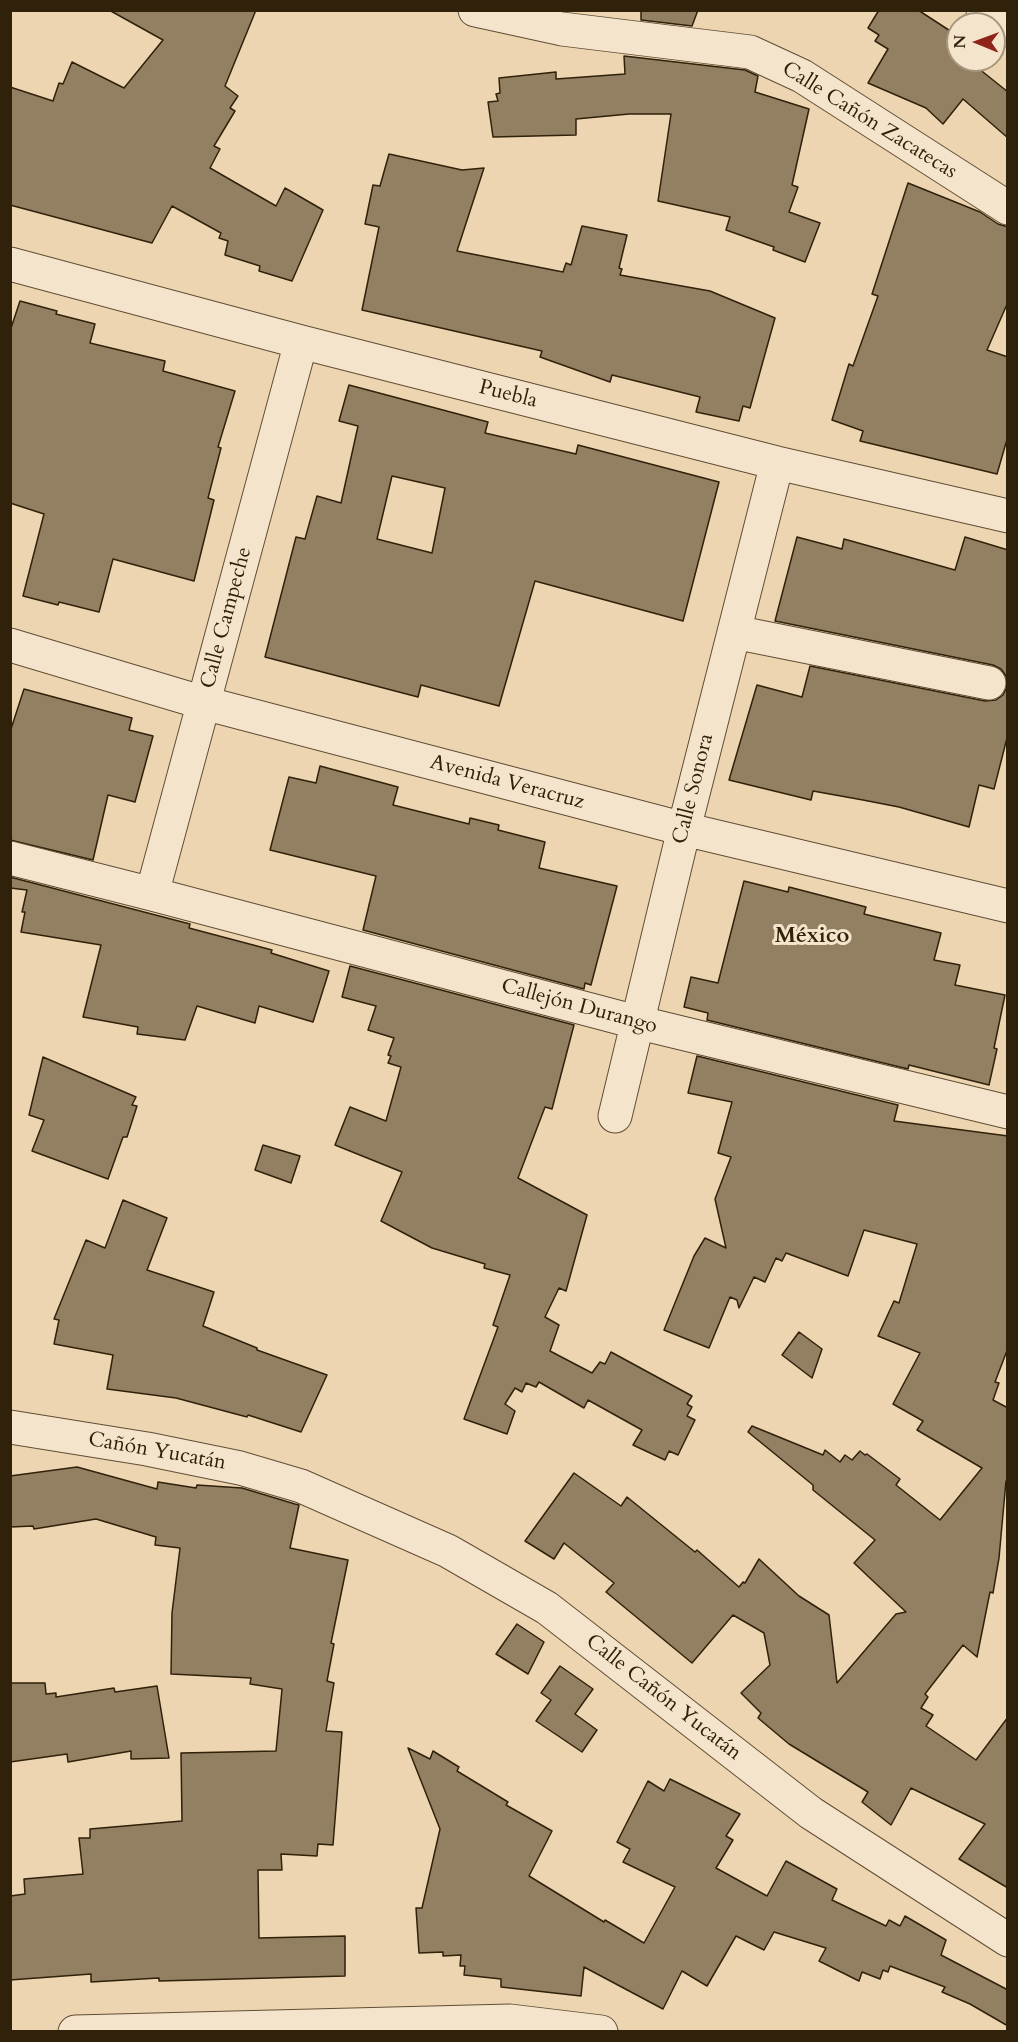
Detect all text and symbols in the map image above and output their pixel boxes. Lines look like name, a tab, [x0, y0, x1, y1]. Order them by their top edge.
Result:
north arrow	[946, 12, 1006, 72]
text: N	[949, 35, 971, 49]
street label: Calle Cañón Zacatecas	[777, 57, 961, 185]
street label: Puebla	[476, 376, 540, 414]
street label: Calle Campeche	[196, 545, 258, 691]
street label: Calle Sonora	[668, 731, 720, 847]
street label: Avenida Veracruz	[427, 750, 587, 816]
district label: México	[775, 924, 849, 950]
street label: Callejón Durango	[498, 974, 660, 1040]
street label: Cañón Yucatán	[86, 1427, 228, 1477]
street label: Calle Cañón Yucatán	[580, 1629, 746, 1767]

